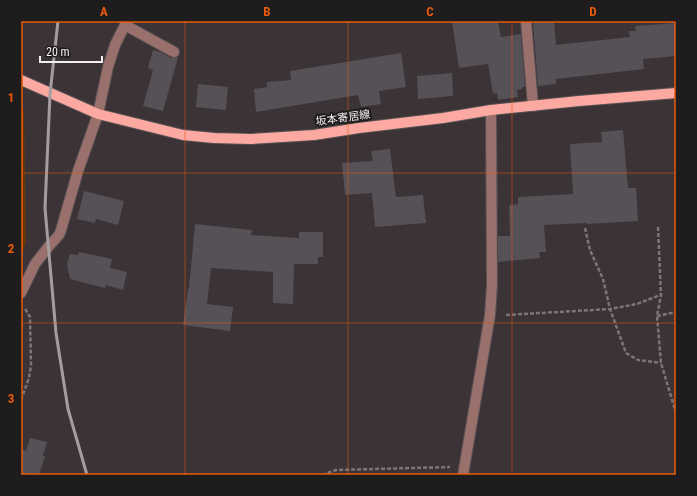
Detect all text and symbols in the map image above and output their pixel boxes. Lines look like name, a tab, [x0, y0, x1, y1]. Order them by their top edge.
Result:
text: A	[100, 4, 108, 19]
text: B	[263, 4, 271, 19]
text: C	[426, 4, 434, 19]
text: D	[589, 4, 597, 19]
scale bar	[40, 38, 102, 64]
text: 20 m	[46, 45, 70, 59]
text: 1	[8, 90, 14, 105]
street label: 坂本寄居線	[315, 108, 371, 128]
text: 2	[8, 241, 15, 256]
text: 3	[8, 391, 14, 406]

